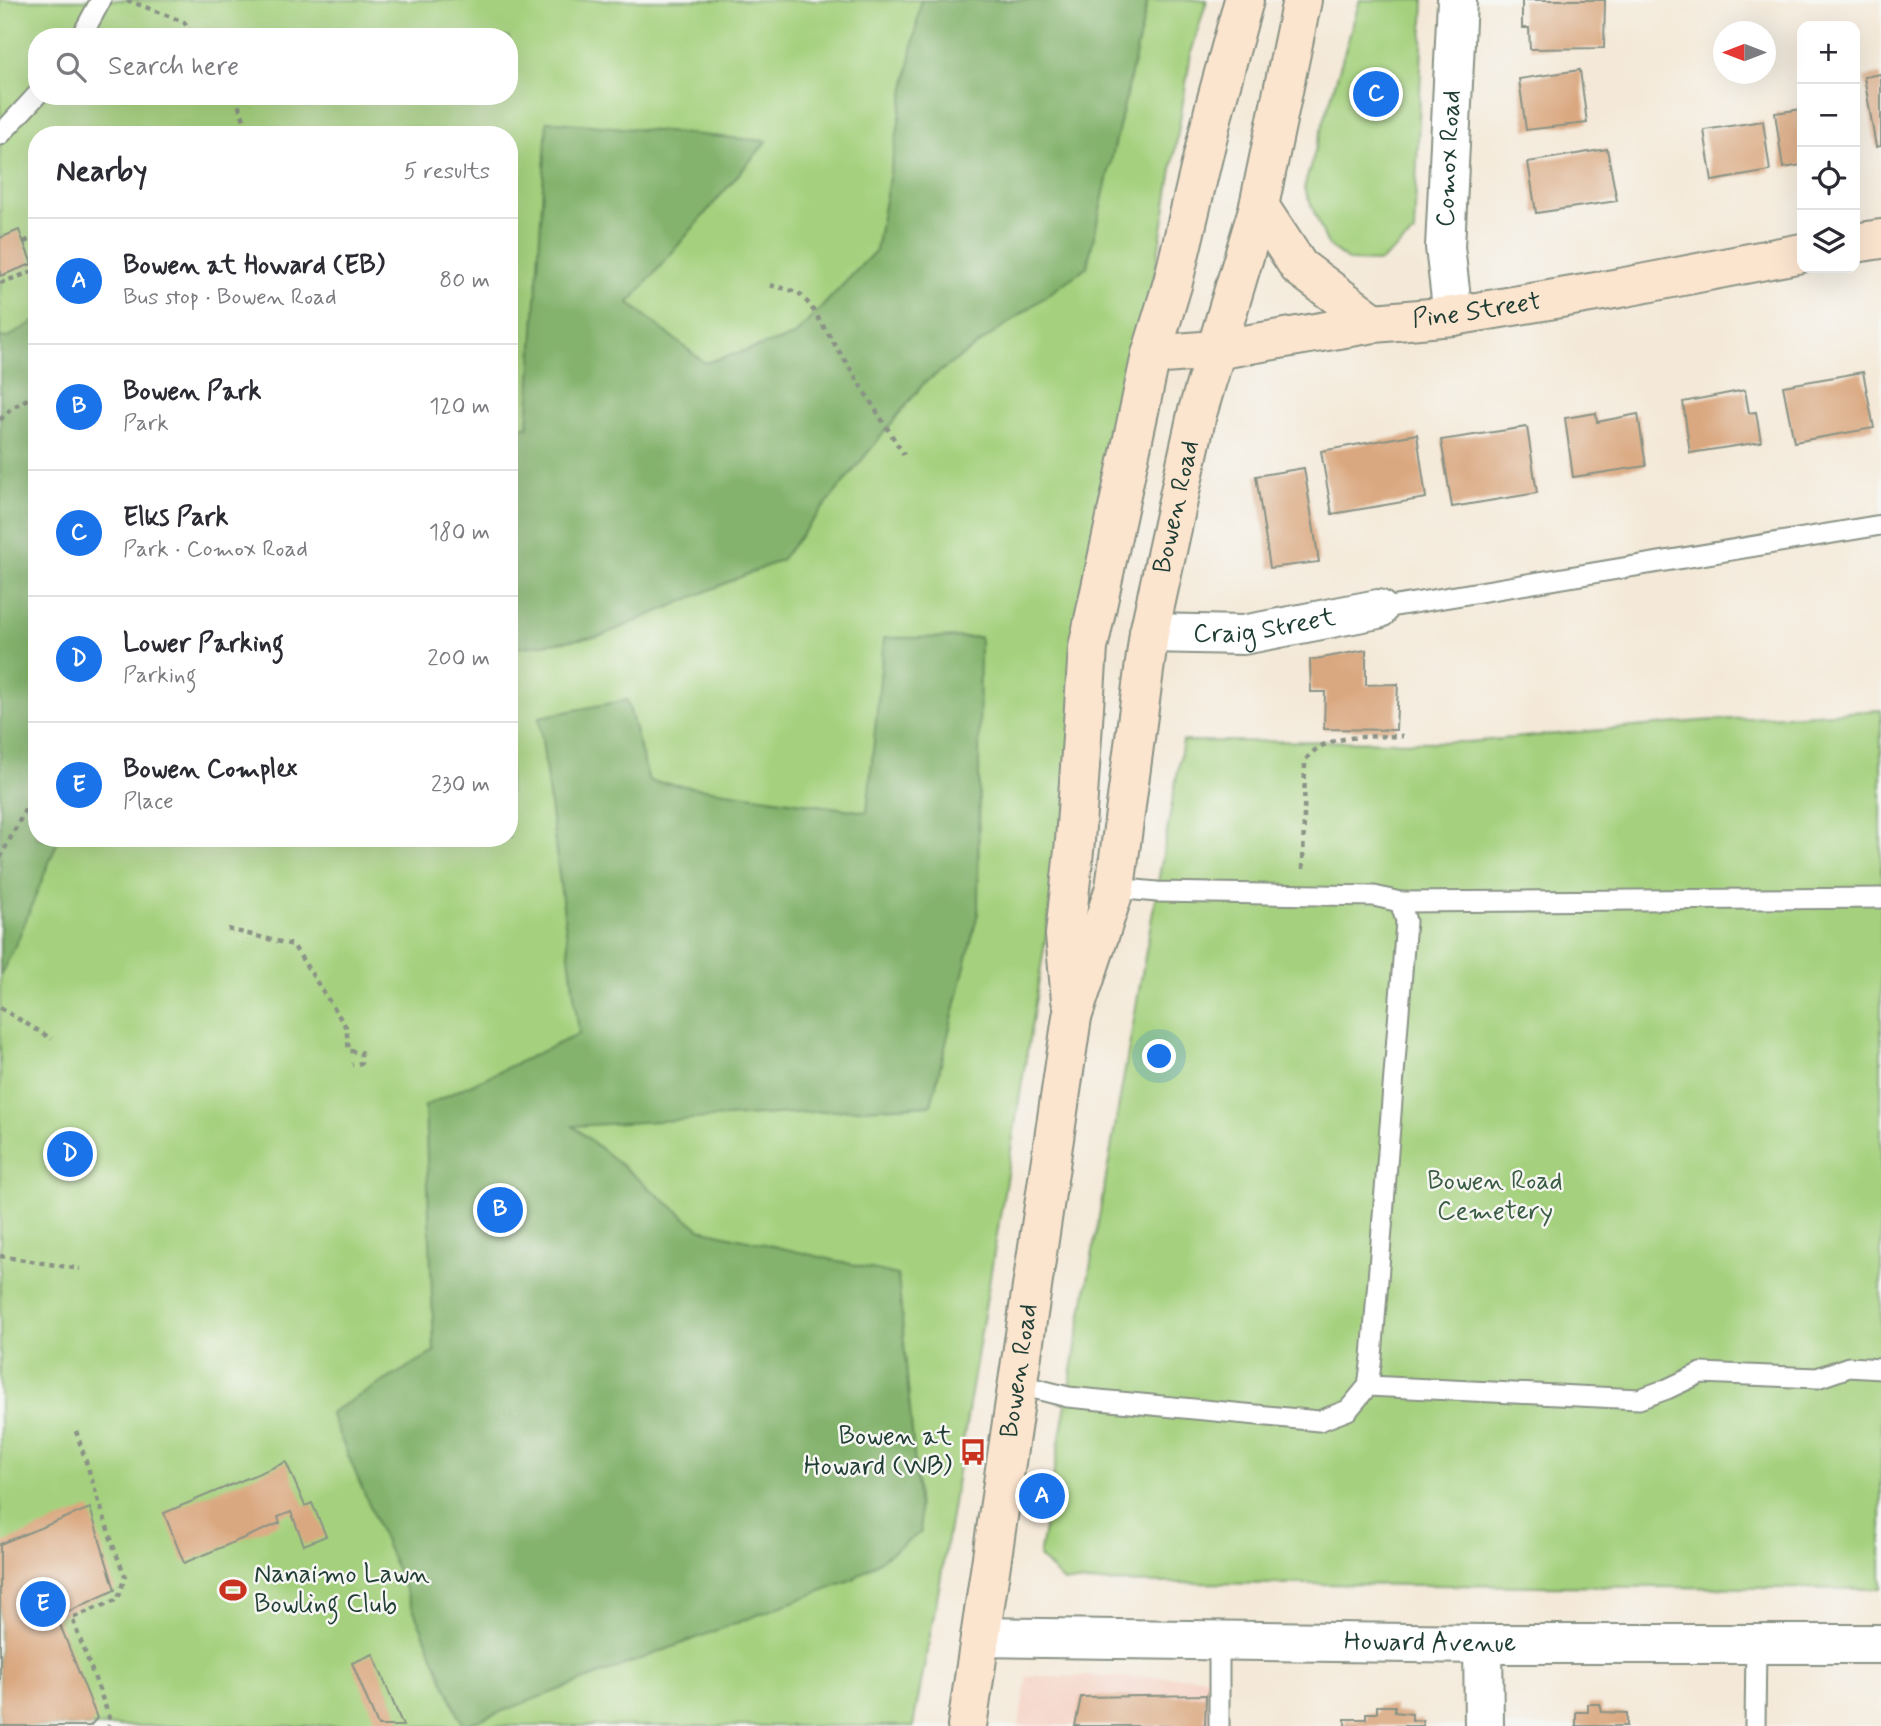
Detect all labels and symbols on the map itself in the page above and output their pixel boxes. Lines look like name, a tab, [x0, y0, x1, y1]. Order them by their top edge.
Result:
north arrow	[1713, 21, 1776, 84]
pin: C	[1353, 68, 1399, 120]
street label: Comox Road	[1429, 89, 1470, 228]
street label: Pine Street	[1411, 285, 1544, 337]
street label: Bowen Road	[1146, 437, 1208, 577]
street label: Craig Street	[1193, 601, 1338, 654]
your location	[1142, 1039, 1176, 1073]
pin: D	[47, 1128, 93, 1180]
park label: Bowen Road Cemetery	[1427, 1165, 1563, 1229]
pin: B	[477, 1184, 523, 1236]
street label: Bowen Road	[993, 1301, 1046, 1440]
place label: Bowen at Howard (WB)	[804, 1420, 952, 1484]
bus stop icon: Bowen at Howard (WB)	[958, 1437, 988, 1467]
pin: A	[1019, 1470, 1065, 1522]
place label: Nanaimo Lawn Bowling Club	[254, 1558, 430, 1625]
sports icon: Nanaimo Lawn Bowling Club	[218, 1575, 248, 1605]
pin: E	[20, 1578, 66, 1630]
street label: Howard Avenue	[1344, 1625, 1516, 1661]

